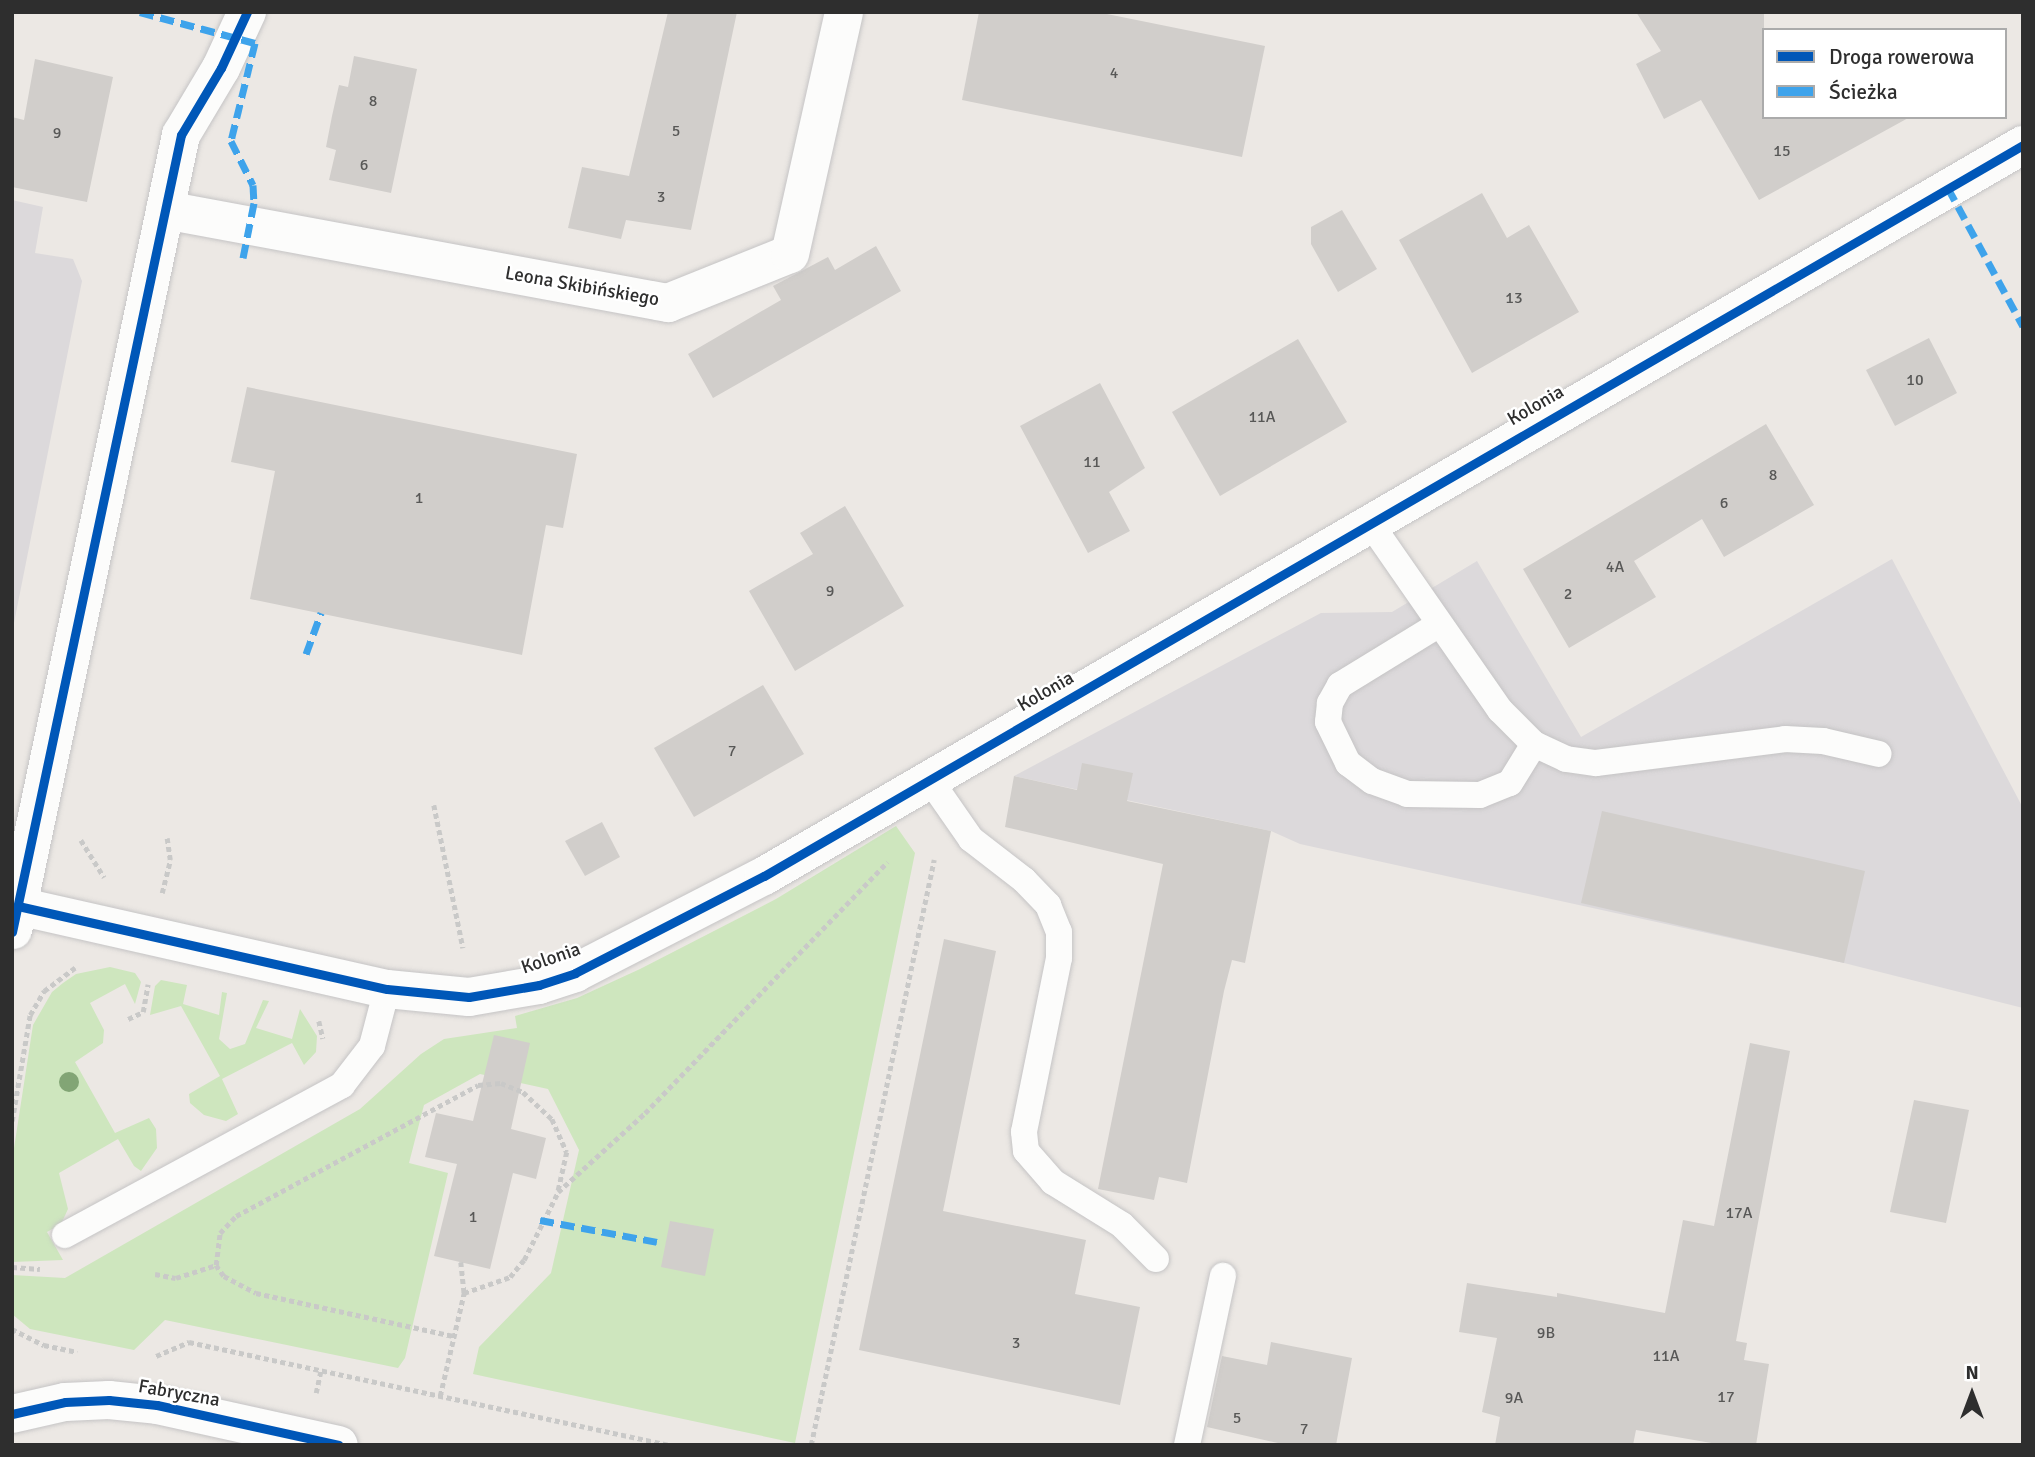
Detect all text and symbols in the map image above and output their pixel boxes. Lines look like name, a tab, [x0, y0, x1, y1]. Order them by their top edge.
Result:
legend	[1762, 28, 2007, 119]
text: Droga rowerowa	[1829, 44, 1974, 70]
house number: 4	[1110, 63, 1118, 83]
text: Ścieżka	[1829, 79, 1898, 105]
house number: 8	[369, 91, 377, 111]
house number: 5	[672, 121, 680, 141]
house number: 9	[53, 123, 61, 143]
house number: 15	[1773, 141, 1791, 161]
house number: 6	[360, 155, 368, 175]
house number: 3	[657, 187, 665, 207]
street label: Leona Skibińskiego	[503, 262, 661, 312]
house number: 13	[1505, 288, 1523, 308]
house number: 10	[1906, 370, 1924, 390]
street label: Kolonia	[1504, 381, 1568, 431]
house number: 11A	[1248, 407, 1276, 427]
house number: 11	[1083, 452, 1101, 472]
house number: 8	[1769, 465, 1777, 485]
house number: 1	[415, 488, 423, 508]
house number: 6	[1720, 493, 1728, 513]
house number: 4A	[1606, 557, 1624, 577]
house number: 9	[826, 581, 834, 601]
house number: 2	[1564, 584, 1572, 604]
street label: Kolonia	[1014, 667, 1078, 717]
house number: 7	[728, 741, 736, 761]
street label: Kolonia	[518, 938, 584, 980]
house number: 17A	[1725, 1203, 1753, 1223]
house number: 1	[469, 1207, 477, 1227]
house number: 9B	[1537, 1323, 1555, 1343]
house number: 3	[1012, 1333, 1020, 1353]
house number: 11A	[1652, 1346, 1680, 1366]
north arrow	[1937, 1359, 2007, 1429]
text: N	[1965, 1361, 1979, 1385]
street label: Fabryczna	[136, 1376, 222, 1412]
house number: 17	[1717, 1387, 1735, 1407]
house number: 9A	[1505, 1388, 1523, 1408]
house number: 5	[1233, 1408, 1241, 1428]
house number: 7	[1300, 1419, 1308, 1439]

